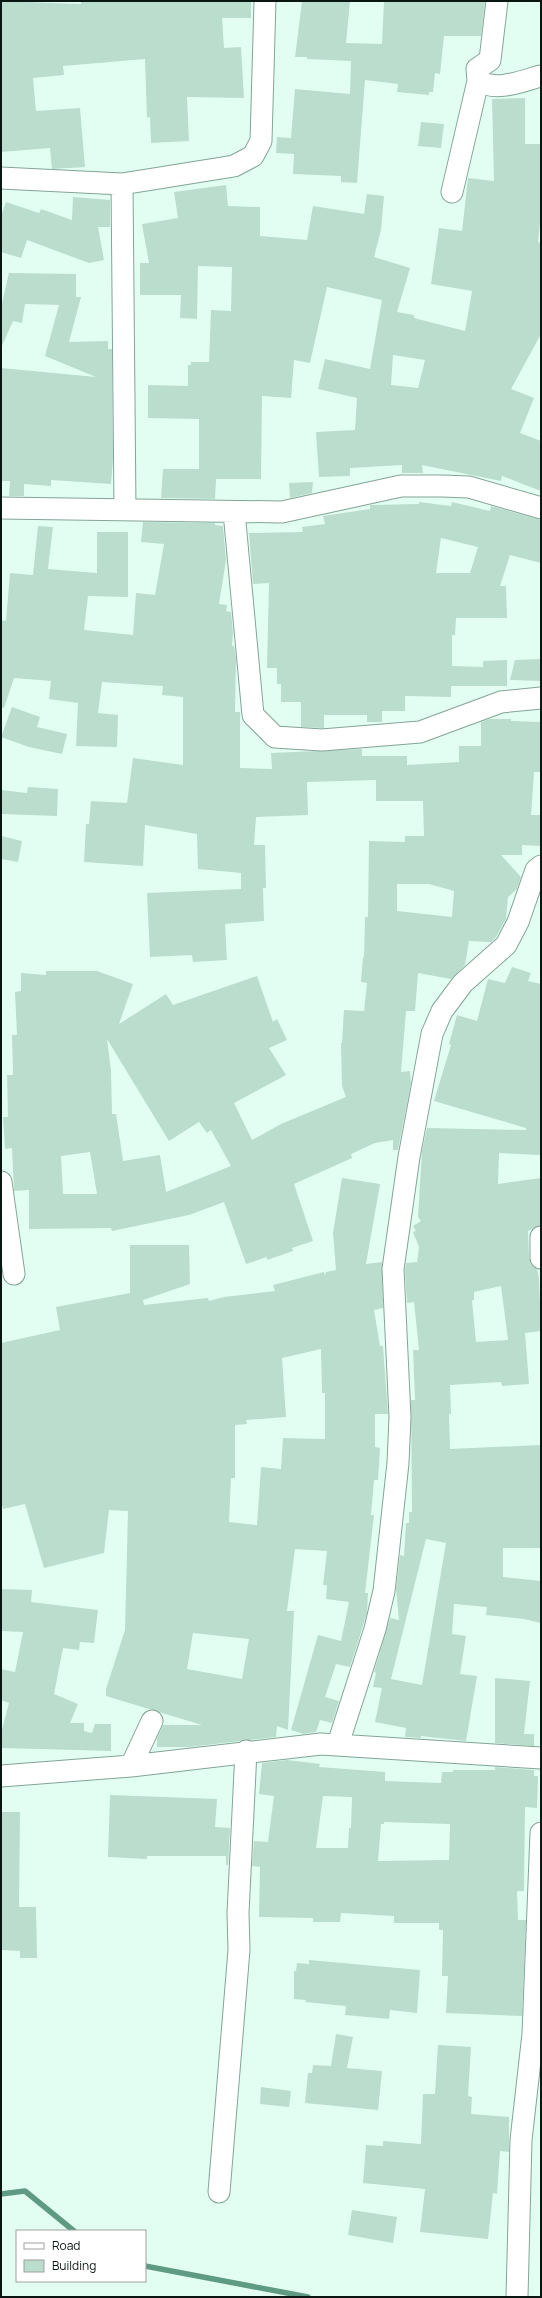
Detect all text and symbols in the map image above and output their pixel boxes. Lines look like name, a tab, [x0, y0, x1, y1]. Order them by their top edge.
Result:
legend	[16, 2230, 146, 2282]
text: Road	[52, 2237, 80, 2254]
text: Building	[52, 2257, 96, 2274]

